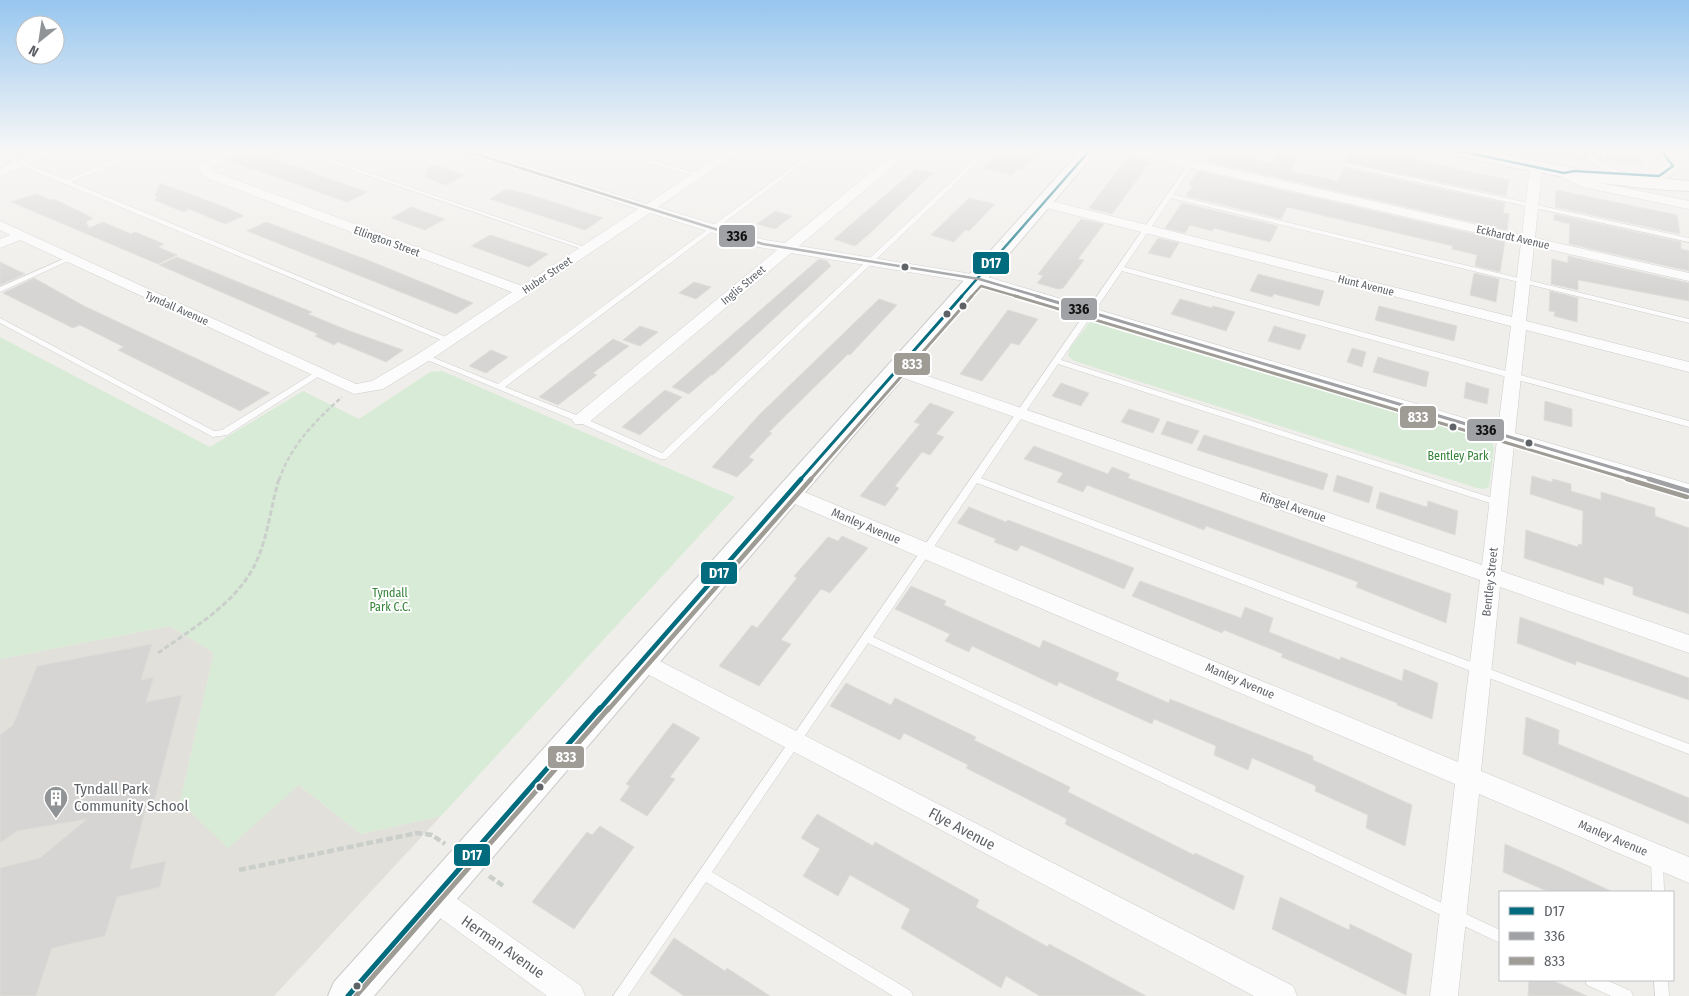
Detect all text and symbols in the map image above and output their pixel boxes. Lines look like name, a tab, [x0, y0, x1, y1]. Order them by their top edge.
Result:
north arrow	[15, 15, 65, 65]
text: N	[26, 41, 42, 60]
street label: Eckhardt Avenue	[1475, 223, 1551, 252]
street label: Ellington Street	[352, 224, 422, 260]
line badge: 336	[718, 224, 756, 248]
text: 336	[726, 228, 747, 245]
line badge: D17	[972, 251, 1010, 275]
street label: Huber Street	[520, 254, 575, 297]
text: D17	[981, 255, 1001, 272]
unlabelled marker	[900, 262, 910, 272]
street label: Inglis Street	[719, 263, 768, 308]
street label: Hunt Avenue	[1336, 272, 1395, 299]
street label: Tyndall Avenue	[143, 289, 210, 328]
line badge: 336	[1060, 297, 1098, 321]
unlabelled marker	[958, 301, 968, 311]
text: 336	[1068, 301, 1089, 318]
unlabelled marker	[942, 309, 952, 319]
line badge: 833	[893, 352, 931, 376]
text: 833	[902, 356, 923, 373]
line badge: 833	[1399, 405, 1437, 429]
text: 833	[1408, 409, 1429, 426]
line badge: 336	[1466, 418, 1505, 442]
unlabelled marker	[1448, 422, 1458, 432]
text: 336	[1475, 422, 1496, 439]
unlabelled marker	[1524, 438, 1534, 448]
park label: Bentley Park	[1427, 449, 1489, 463]
street label: Ringel Avenue	[1258, 489, 1328, 525]
street label: Manley Avenue	[829, 505, 903, 547]
street label: Bentley Street	[1479, 547, 1501, 617]
line badge: D17	[700, 561, 738, 585]
text: D17	[709, 565, 729, 582]
park label: Tyndall Park C.C.	[369, 586, 411, 614]
street label: Manley Avenue	[1203, 660, 1277, 702]
line badge: 833	[547, 745, 585, 769]
text: 833	[556, 749, 577, 766]
place label: Tyndall Park Community School	[74, 780, 188, 815]
unlabelled marker	[535, 782, 545, 792]
building icon: Tyndall Park Community School	[43, 785, 69, 819]
street label: Flye Avenue	[926, 804, 998, 854]
street label: Manley Avenue	[1576, 817, 1650, 859]
line badge: D17	[453, 843, 491, 867]
text: D17	[462, 847, 482, 864]
legend	[1499, 891, 1674, 981]
text: D17	[1544, 902, 1564, 920]
street label: Herman Avenue	[458, 912, 548, 982]
text: 336	[1544, 927, 1565, 945]
text: 833	[1544, 952, 1565, 970]
unlabelled marker	[352, 981, 362, 991]

